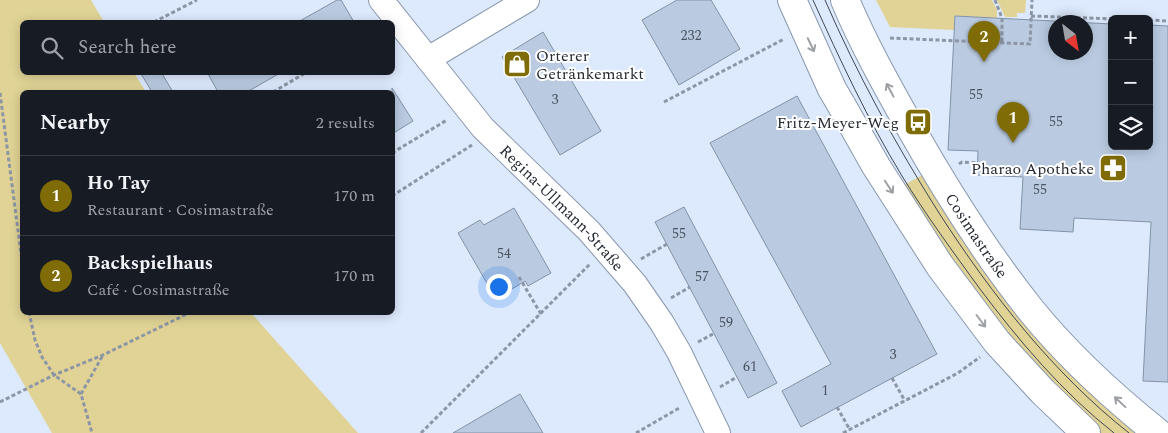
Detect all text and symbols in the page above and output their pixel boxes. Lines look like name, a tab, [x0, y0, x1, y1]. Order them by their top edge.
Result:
north arrow	[1048, 15, 1093, 60]
map controls	[1108, 15, 1153, 150]
button: +	[1108, 15, 1153, 60]
search box	[20, 20, 395, 75]
pin: 2	[968, 21, 1000, 62]
house number: 232	[681, 25, 702, 46]
text: Search here	[78, 33, 177, 62]
icon: search	[38, 34, 66, 62]
one-way arrow	[807, 37, 817, 52]
place label: Orterer Getränkemarkt	[536, 44, 644, 86]
shop icon: Orterer Getränkemarkt	[502, 49, 532, 79]
button: −	[1108, 60, 1153, 105]
one-way arrow	[885, 83, 894, 98]
house number: 55	[969, 84, 983, 105]
house number: 3	[552, 89, 559, 110]
pin: 1	[997, 102, 1029, 143]
button: layers	[1108, 105, 1153, 150]
text: Nearby	[40, 107, 110, 139]
bus stop icon: Fritz-Meyer-Weg	[903, 107, 933, 137]
text: 2 results	[316, 111, 375, 135]
place label: Fritz-Meyer-Weg	[777, 111, 899, 135]
house number: 55	[1049, 111, 1063, 132]
street label: Regina-Ullmann-Straße	[494, 139, 630, 277]
pharmacy icon: Pharao Apotheke	[1098, 153, 1128, 183]
place label: Pharao Apotheke	[971, 157, 1094, 181]
text: Ho Tay	[87, 169, 150, 198]
house number: 55	[1033, 179, 1047, 200]
one-way arrow	[884, 180, 894, 194]
text: 1	[52, 184, 60, 208]
text: 170 m	[333, 184, 375, 208]
street label: Cosimastraße	[939, 188, 1013, 283]
text: Restaurant · Cosimastraße	[87, 198, 274, 222]
house number: 55	[672, 223, 686, 244]
house number: 54	[497, 243, 511, 264]
text: Backspielhaus	[87, 249, 213, 278]
text: 2	[52, 264, 60, 288]
text: 170 m	[333, 264, 375, 288]
house number: 57	[695, 266, 709, 287]
your location	[486, 274, 512, 300]
text: Café · Cosimastraße	[87, 278, 229, 302]
house number: 59	[719, 312, 733, 333]
one-way arrow	[976, 314, 986, 328]
house number: 3	[890, 344, 897, 365]
house number: 61	[743, 356, 757, 377]
house number: 1	[822, 380, 829, 401]
one-way arrow	[1114, 396, 1127, 408]

